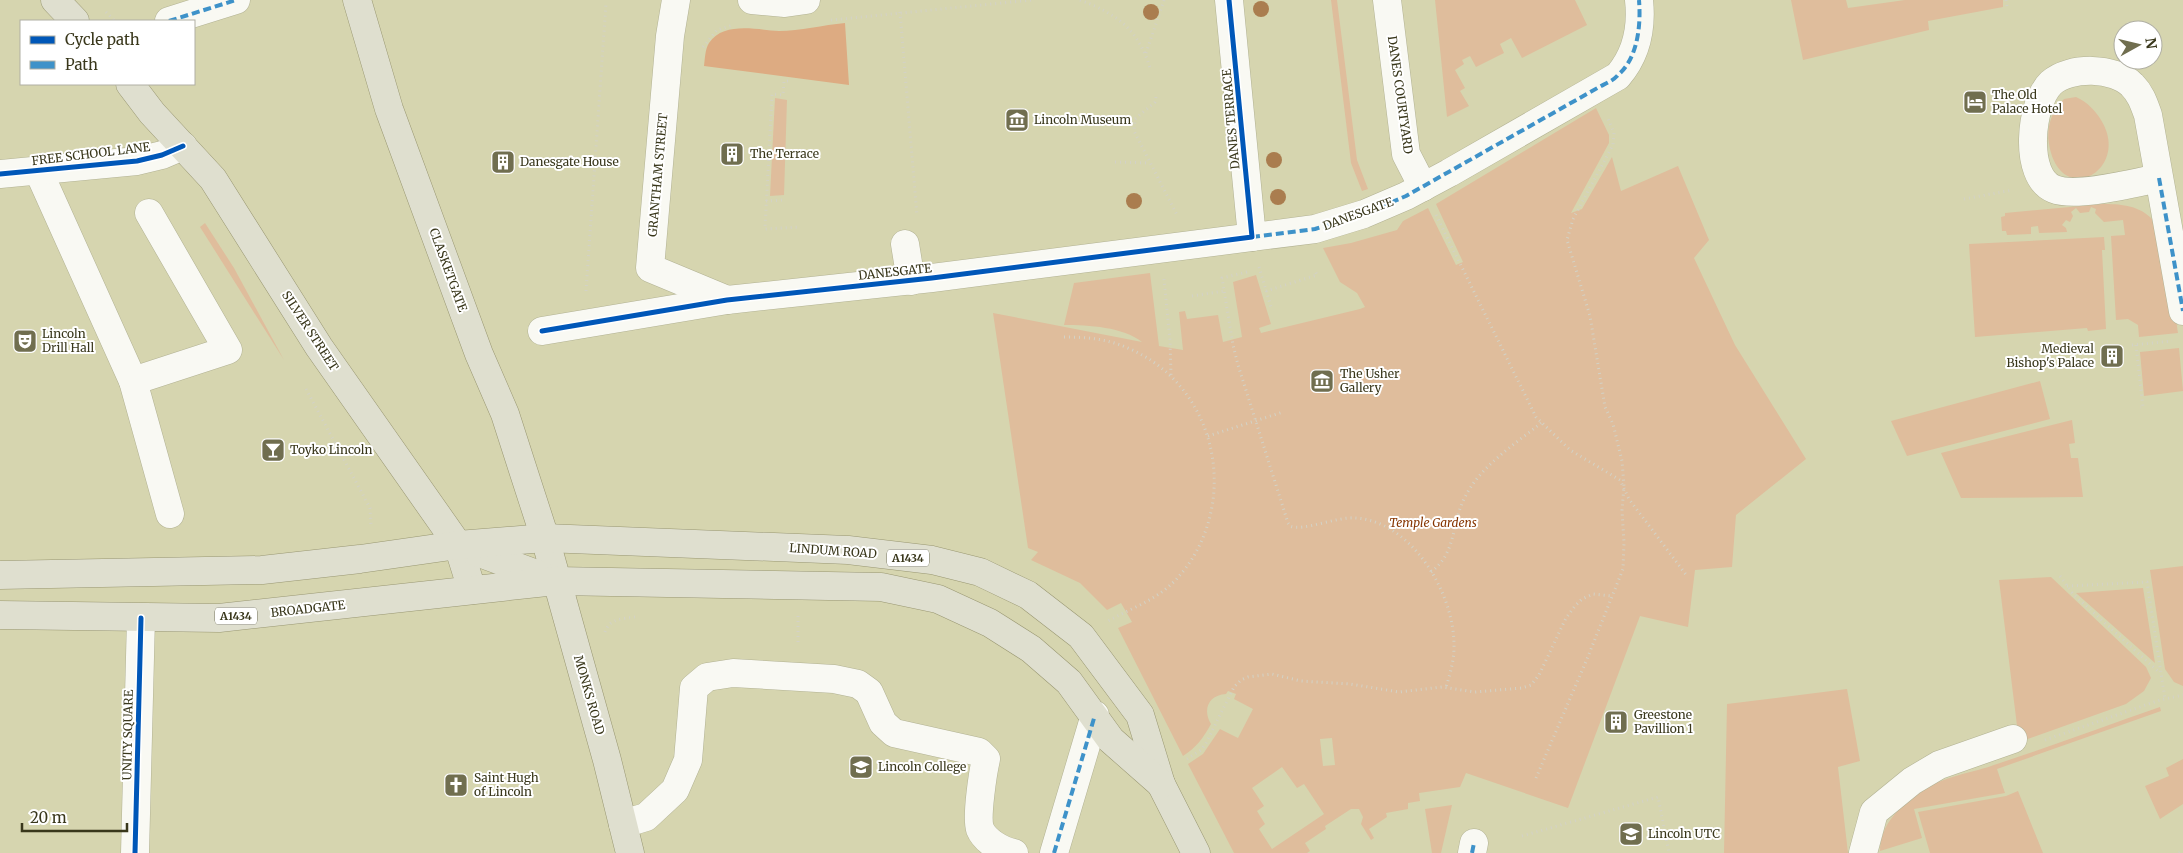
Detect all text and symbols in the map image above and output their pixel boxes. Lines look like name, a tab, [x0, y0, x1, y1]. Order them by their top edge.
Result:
legend	[20, 20, 195, 85]
north arrow	[2113, 20, 2163, 70]
text: Cycle path	[65, 30, 140, 49]
street label: DANES COURTYARD	[1385, 35, 1416, 155]
text: N	[2141, 36, 2161, 50]
text: Path	[65, 55, 98, 74]
street label: DANES TERRACE	[1219, 68, 1242, 170]
place label: The Old Palace Hotel	[1992, 87, 2062, 116]
hotel icon: The Old Palace Hotel	[1962, 89, 1988, 115]
museum icon: Lincoln Museum	[1004, 107, 1030, 133]
street label: GRANTHAM STREET	[645, 112, 670, 238]
place label: Lincoln Museum	[1034, 112, 1131, 127]
street label: FREE SCHOOL LANE	[31, 139, 151, 168]
building icon: The Terrace	[719, 141, 745, 167]
place label: The Terrace	[750, 146, 819, 161]
building icon: Danesgate House	[490, 149, 516, 175]
place label: Danesgate House	[520, 154, 619, 169]
street label: DANESGATE	[1321, 194, 1395, 233]
street label: CLASKETGATE	[426, 226, 471, 314]
street label: DANESGATE	[857, 260, 933, 283]
street label: SILVER STREET	[279, 288, 342, 374]
place label: Lincoln Drill Hall	[42, 326, 94, 355]
theatre icon: Lincoln Drill Hall	[12, 328, 38, 354]
place label: Medieval Bishop's Palace	[2006, 341, 2094, 370]
building icon: Medieval Bishop's Palace	[2099, 343, 2125, 369]
place label: The Usher Gallery	[1340, 366, 1400, 395]
museum icon: The Usher Gallery	[1309, 368, 1335, 394]
bar icon: Toyko Lincoln	[260, 437, 286, 463]
place label: Toyko Lincoln	[290, 442, 373, 457]
park label: Temple Gardens	[1389, 515, 1477, 530]
street label: LINDUM ROAD	[789, 540, 877, 561]
road number: A1434	[887, 550, 929, 566]
street label: BROADGATE	[270, 597, 346, 620]
road number: A1434	[215, 608, 257, 624]
street label: MONKS ROAD	[571, 653, 608, 736]
street label: UNITY SQUARE	[119, 689, 136, 780]
place label: Greestone Pavillion 1	[1634, 707, 1694, 736]
building icon: Greestone Pavillion 1	[1603, 709, 1629, 735]
school or university icon: Lincoln College	[848, 754, 874, 780]
place label: Lincoln College	[878, 759, 966, 774]
place label: Saint Hugh of Lincoln	[474, 770, 539, 799]
church icon: Saint Hugh of Lincoln	[443, 772, 469, 798]
scale bar	[22, 800, 128, 832]
text: 20 m	[30, 808, 67, 827]
school or university icon: Lincoln UTC	[1618, 821, 1644, 847]
place label: Lincoln UTC	[1648, 826, 1720, 841]

